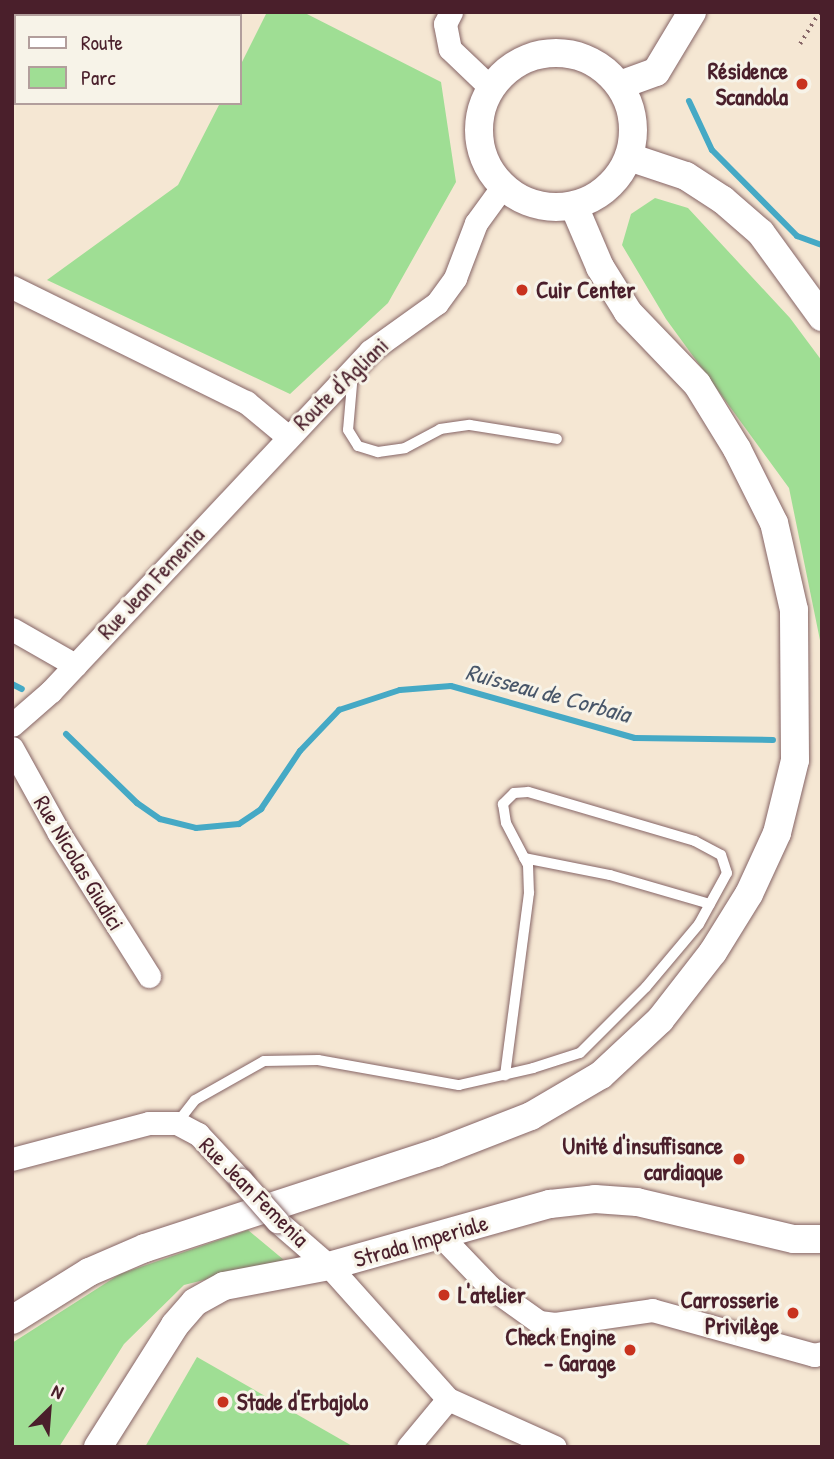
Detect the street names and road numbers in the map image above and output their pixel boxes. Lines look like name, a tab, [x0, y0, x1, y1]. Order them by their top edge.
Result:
street label: Route d'Agliani	[288, 332, 394, 436]
street label: Rue Jean Femenia	[92, 521, 210, 645]
street label: Rue Nicolas Giudici	[28, 791, 130, 935]
street label: Rue Jean Femenia	[193, 1131, 315, 1253]
street label: Strada Imperiale	[351, 1209, 491, 1273]

